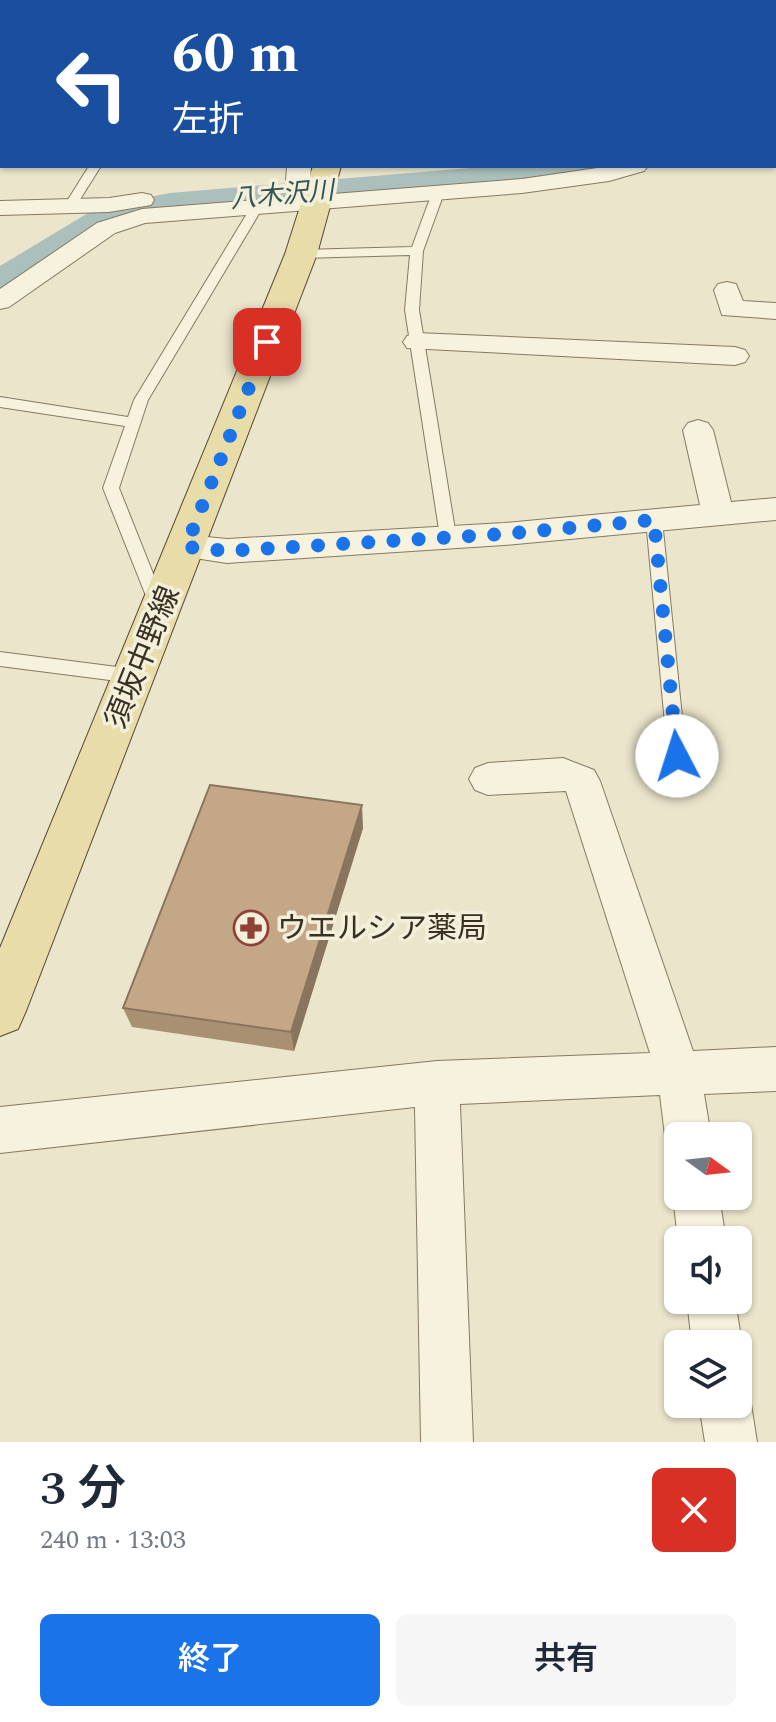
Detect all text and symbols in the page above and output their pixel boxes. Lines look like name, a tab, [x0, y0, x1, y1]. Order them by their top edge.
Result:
text: 60 m	[172, 12, 299, 97]
icon: left	[40, 32, 144, 136]
text: 左折	[172, 93, 244, 148]
water label: 八木沢川	[229, 170, 339, 219]
pin	[233, 308, 301, 376]
icon: arrive	[245, 320, 289, 364]
street label: 須坂中野線	[94, 579, 192, 736]
position arrow	[635, 714, 719, 798]
place label: ウエルシア薬局	[277, 906, 487, 952]
pharmacy icon: ウエルシア薬局	[232, 909, 270, 947]
north arrow	[664, 1122, 752, 1210]
map controls	[664, 1122, 752, 1418]
button: sound	[664, 1226, 752, 1314]
button: layers	[664, 1330, 752, 1418]
text: 3 分	[40, 1453, 126, 1526]
button: close	[652, 1468, 736, 1552]
text: 240 m · 13:03	[40, 1520, 186, 1560]
button: 終了	[40, 1614, 380, 1706]
button: 共有	[396, 1614, 736, 1706]

